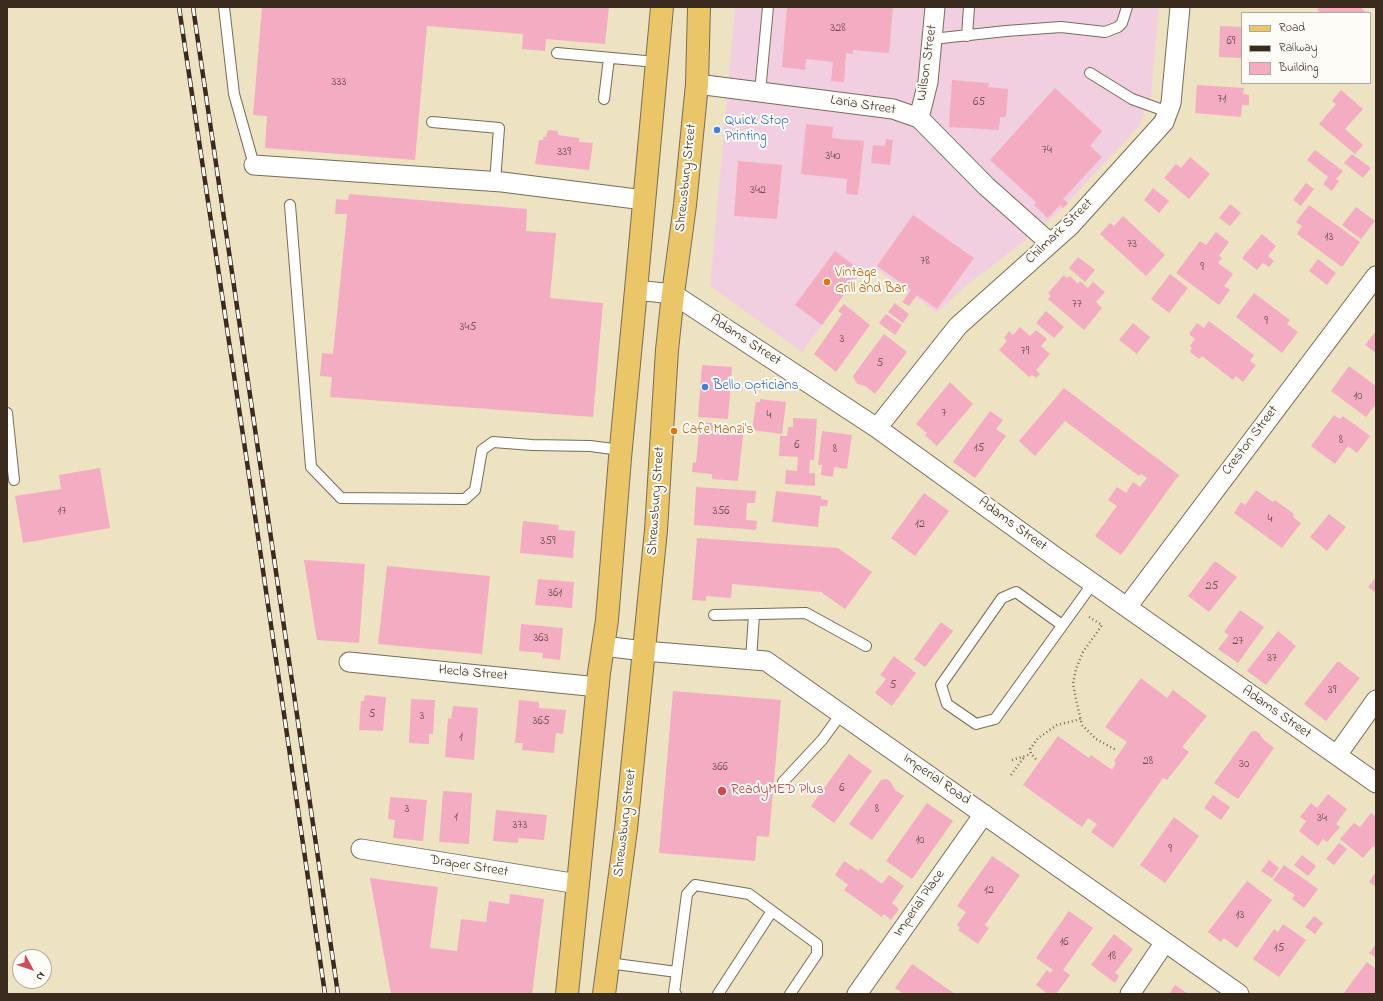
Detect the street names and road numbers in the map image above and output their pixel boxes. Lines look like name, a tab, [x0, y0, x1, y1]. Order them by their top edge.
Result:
street label: Wilson Street	[914, 24, 942, 102]
street label: Laria Street	[829, 93, 897, 119]
street label: Shrewsbury Street	[673, 123, 701, 233]
street label: Chilmark Street	[1023, 196, 1097, 268]
street label: Adams Street	[707, 312, 783, 370]
street label: Creston Street	[1219, 403, 1283, 479]
street label: Shrewsbury Street	[645, 446, 669, 556]
street label: Adams Street	[974, 494, 1050, 556]
street label: Hecla Street	[438, 663, 508, 685]
street label: Adams Street	[1238, 683, 1314, 743]
street label: Imperial Road	[899, 751, 973, 809]
street label: Shrewsbury Street	[611, 768, 641, 878]
street label: Draper Street	[429, 853, 509, 881]
street label: Imperial Place	[891, 867, 949, 941]

